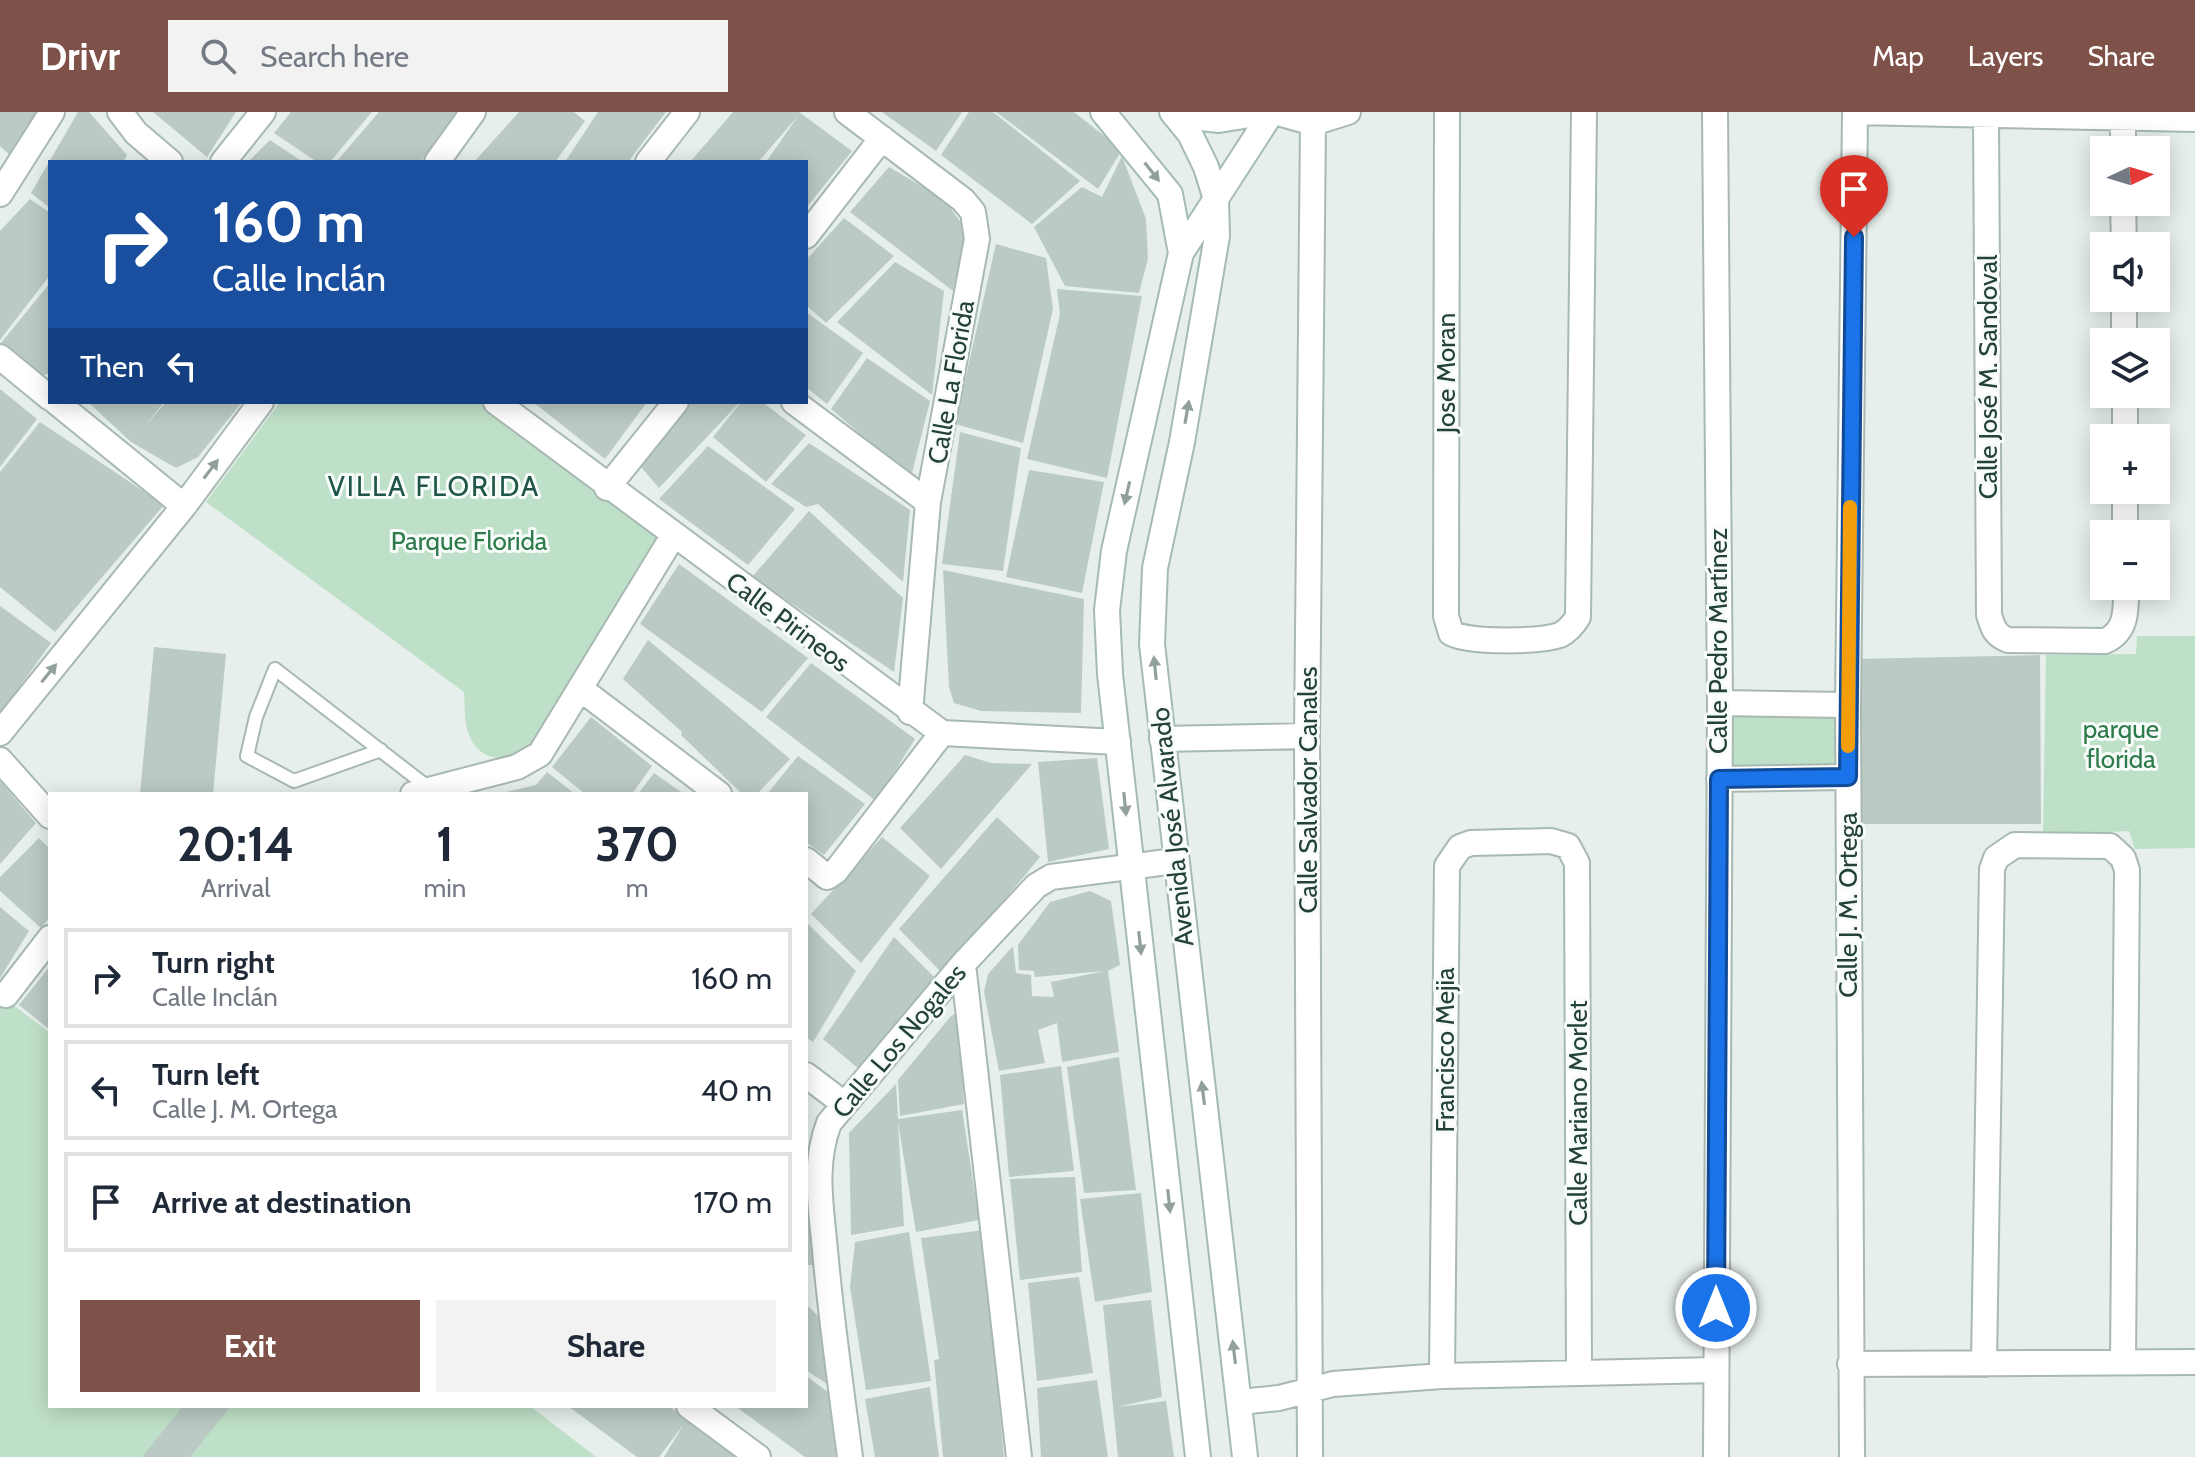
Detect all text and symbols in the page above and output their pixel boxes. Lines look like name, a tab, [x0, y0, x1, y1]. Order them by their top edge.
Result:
search box	[168, 20, 728, 92]
text: Drivr	[40, 33, 120, 80]
icon: search	[196, 34, 240, 78]
text: Search here	[260, 38, 409, 75]
text: Map	[1872, 39, 1924, 73]
text: Layers	[1968, 39, 2043, 73]
text: Share	[2087, 39, 2155, 73]
north arrow	[2090, 136, 2170, 216]
map controls	[2090, 136, 2170, 600]
pin	[1820, 155, 1888, 237]
one-way arrow	[1144, 162, 1160, 182]
icon: arrive	[1832, 167, 1876, 211]
text: 160 m	[212, 188, 365, 256]
icon: right	[80, 192, 184, 296]
button: sound	[2090, 232, 2170, 312]
street label: Calle José M. Sandoval	[1972, 255, 2004, 499]
text: Calle Inclán	[212, 256, 386, 300]
street label: Calle La Florida	[921, 297, 981, 466]
street label: Jose Moran	[1430, 313, 1462, 434]
button: layers	[2090, 328, 2170, 408]
icon: left	[160, 344, 204, 388]
text: Then	[80, 348, 144, 385]
one-way arrow	[1182, 399, 1194, 424]
button: +	[2090, 424, 2170, 504]
one-way arrow	[203, 458, 219, 480]
district label: VILLA FLORIDA	[328, 469, 540, 503]
one-way arrow	[1120, 481, 1133, 506]
button: −	[2090, 520, 2170, 600]
park label: Parque Florida	[391, 525, 548, 557]
street label: Calle Pedro Martínez	[1702, 528, 1734, 754]
street label: Calle Pirineos	[720, 565, 856, 679]
one-way arrow	[1148, 655, 1161, 680]
one-way arrow	[40, 663, 57, 683]
street label: Calle Salvador Canales	[1292, 666, 1324, 913]
street label: Avenida José Alvarado	[1144, 706, 1200, 948]
park label: parque florida	[2083, 713, 2159, 775]
one-way arrow	[1118, 792, 1131, 817]
street label: Calle J. M. Ortega	[1832, 812, 1864, 998]
text: 20:14	[177, 815, 294, 873]
text: 1	[436, 815, 454, 873]
text: 370	[595, 815, 679, 873]
text: Arrival	[201, 872, 270, 904]
text: min	[423, 872, 466, 904]
text: m	[626, 872, 649, 904]
one-way arrow	[1133, 931, 1146, 956]
text: Turn right	[152, 944, 275, 981]
icon: right	[84, 956, 128, 1000]
street label: Calle Los Nogales	[825, 957, 973, 1125]
text: 160 m	[691, 960, 772, 997]
street label: Francisco Mejia	[1429, 967, 1461, 1132]
text: Calle Inclán	[152, 981, 278, 1013]
street label: Calle Mariano Morlet	[1562, 1000, 1594, 1226]
text: Turn left	[152, 1056, 260, 1093]
icon: left	[84, 1068, 128, 1112]
text: 40 m	[701, 1072, 772, 1109]
one-way arrow	[1196, 1081, 1209, 1106]
text: Calle J. M. Ortega	[152, 1093, 338, 1125]
icon: arrive	[84, 1180, 128, 1224]
text: Arrive at destination	[152, 1184, 412, 1221]
text: 170 m	[693, 1184, 772, 1221]
one-way arrow	[1163, 1189, 1176, 1214]
position arrow	[1674, 1266, 1758, 1350]
button: Exit	[80, 1300, 420, 1392]
button: Share	[436, 1300, 776, 1392]
one-way arrow	[1227, 1339, 1240, 1364]

